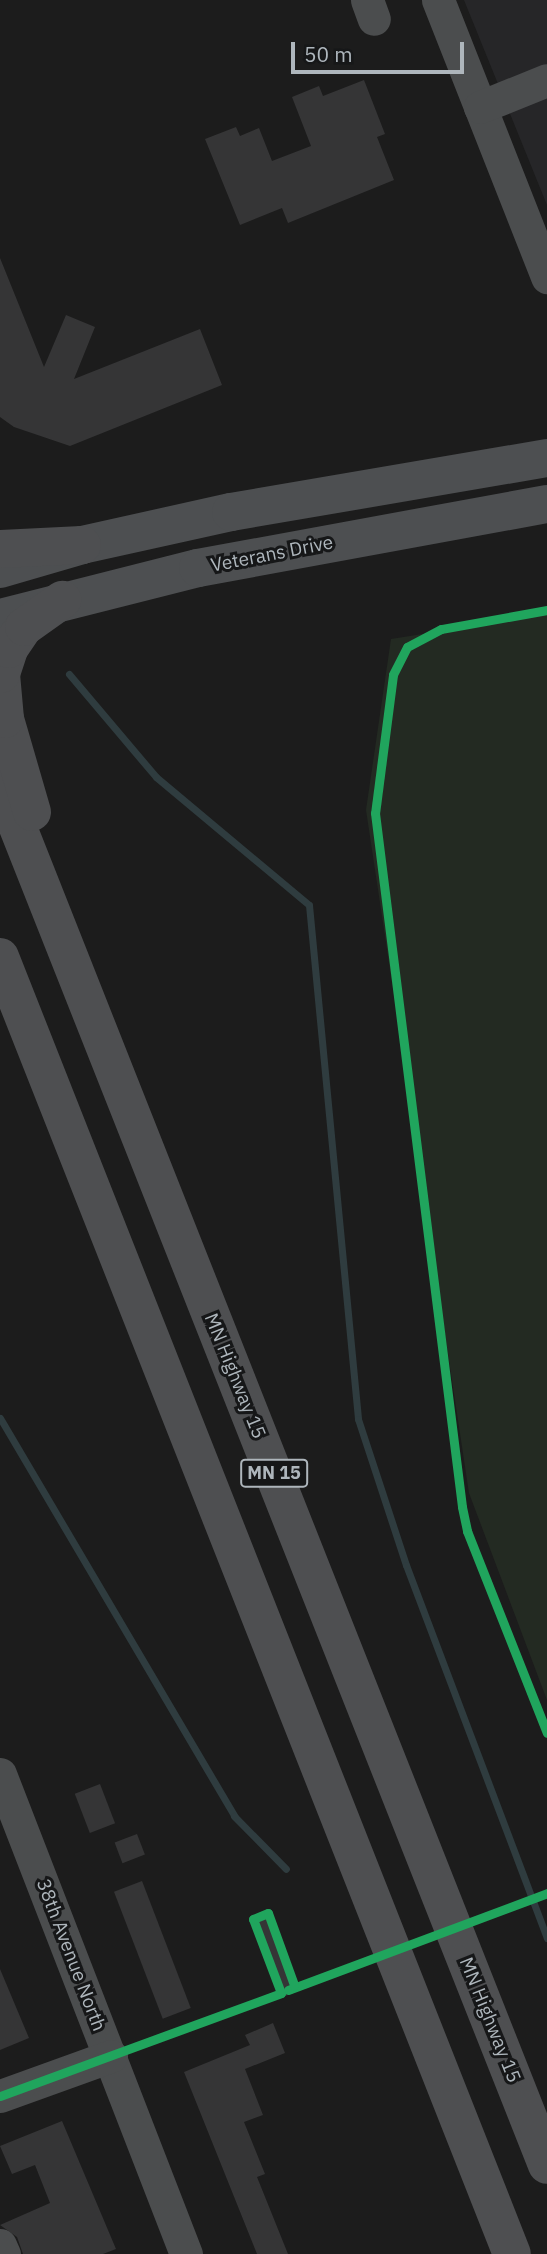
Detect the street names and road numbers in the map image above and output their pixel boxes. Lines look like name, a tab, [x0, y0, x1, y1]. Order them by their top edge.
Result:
street label: Veterans Drive	[209, 531, 335, 577]
street label: MN Highway 15	[199, 1310, 271, 1442]
road number: MN 15	[239, 1458, 309, 1488]
street label: 38th Avenue North	[31, 1876, 111, 2034]
street label: MN Highway 15	[454, 1954, 526, 2086]

